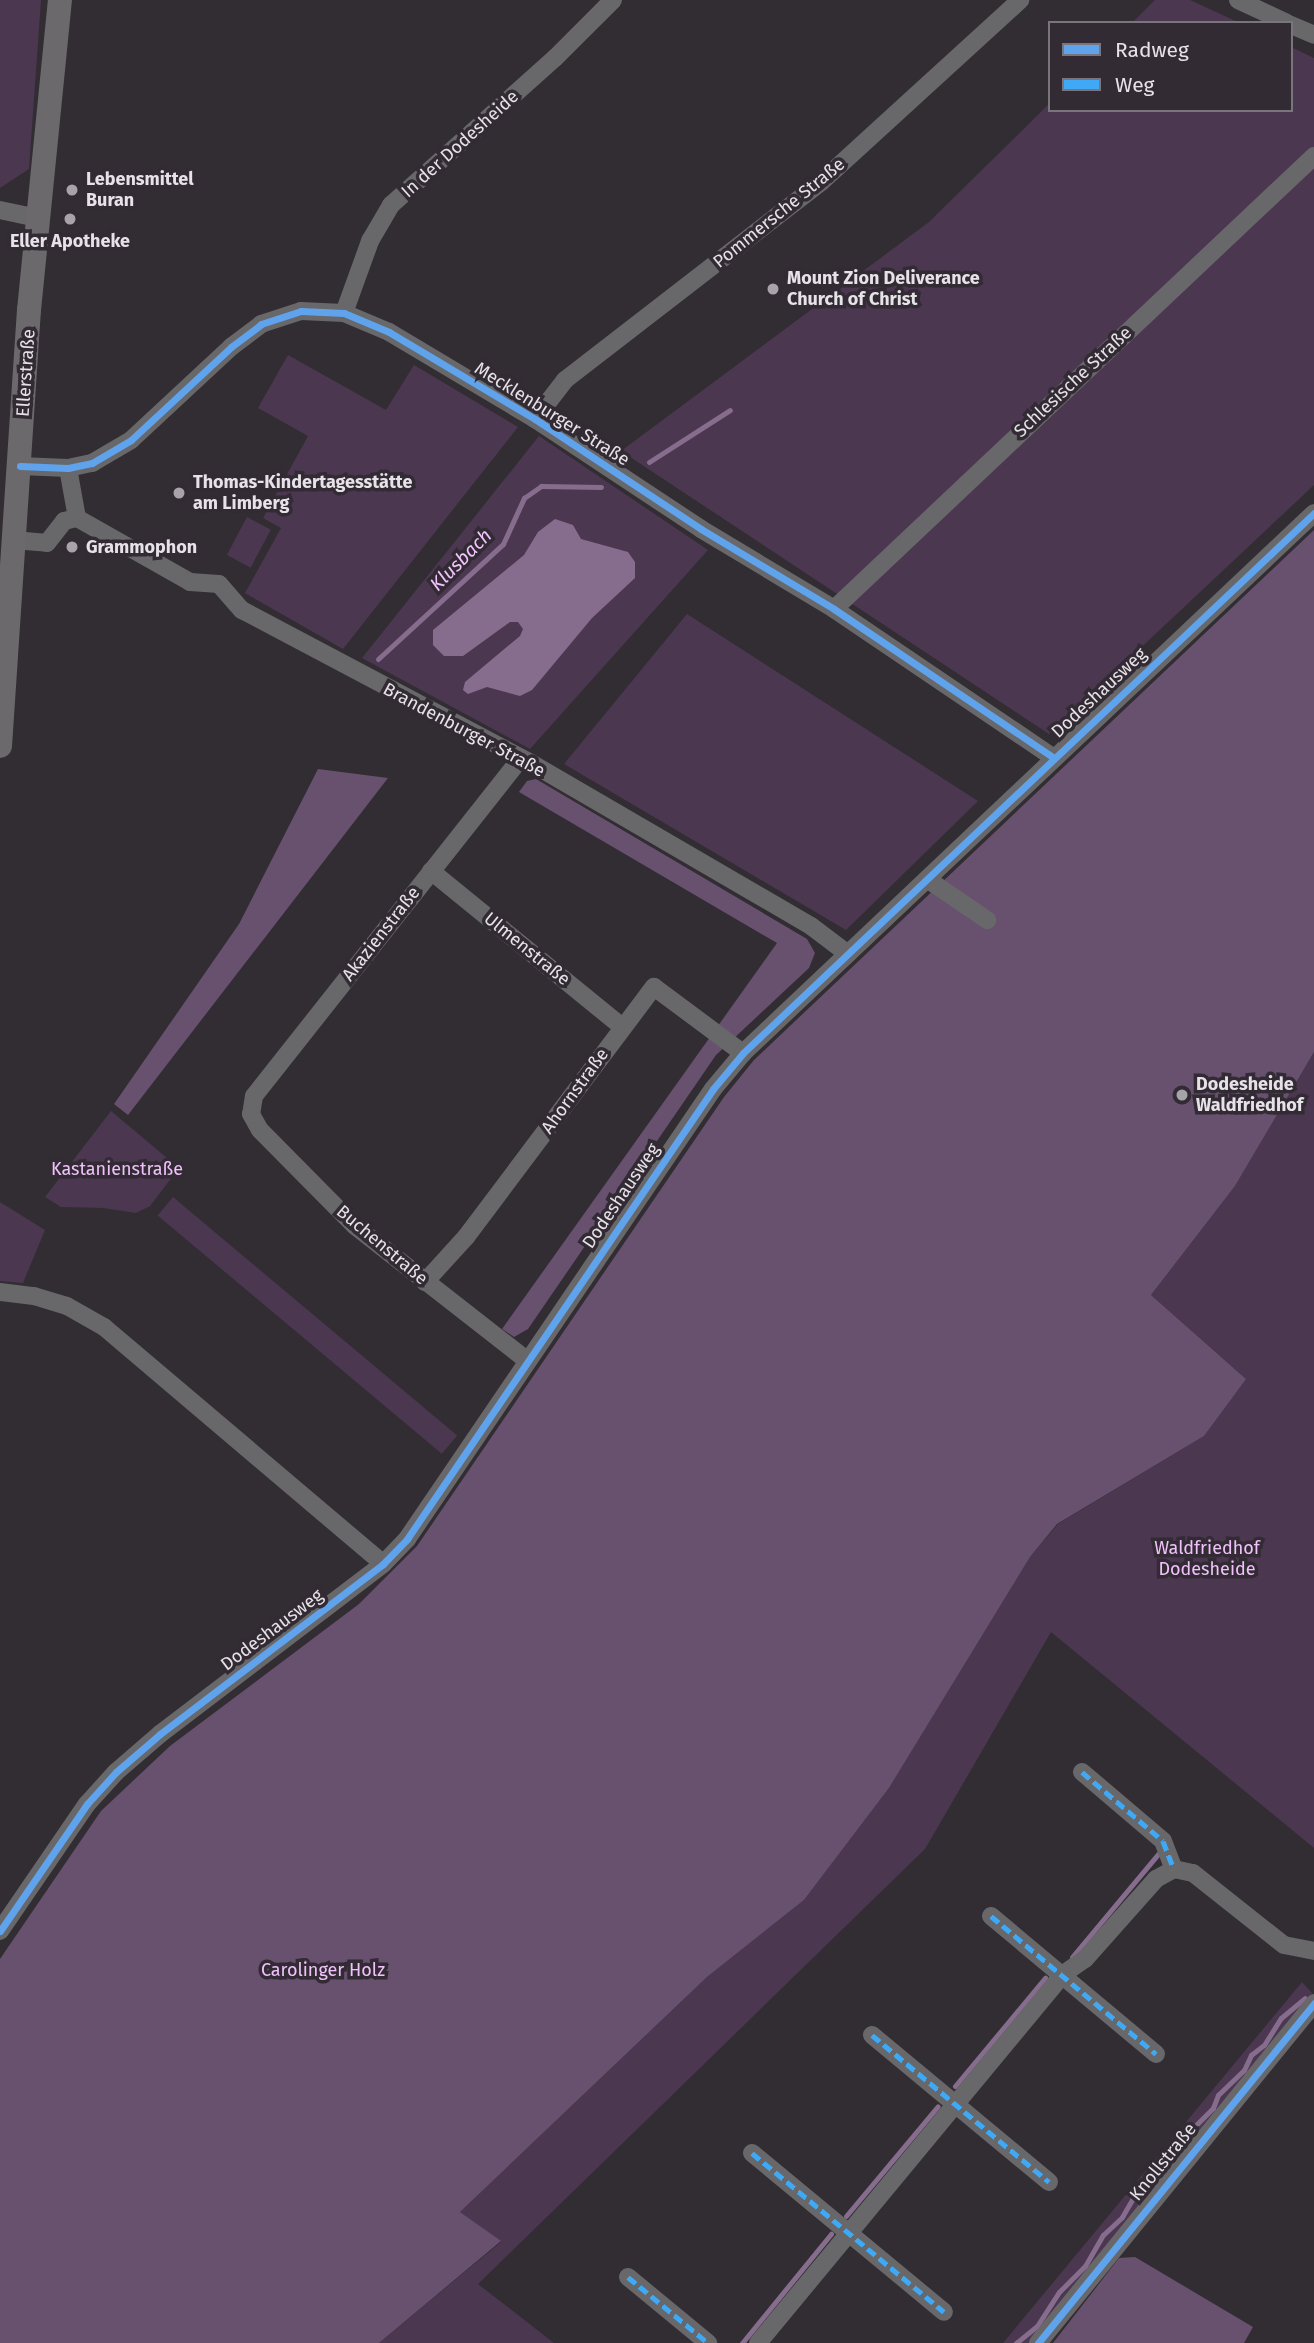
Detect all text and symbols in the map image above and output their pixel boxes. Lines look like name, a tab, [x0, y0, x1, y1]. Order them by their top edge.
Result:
legend	[1048, 21, 1293, 112]
text: Radweg	[1115, 37, 1189, 63]
text: Weg	[1115, 72, 1155, 98]
street label: In der Dodesheide	[397, 86, 523, 202]
street label: Pommersche Straße	[709, 153, 849, 273]
place label: Lebensmittel Buran	[86, 169, 194, 212]
marker: Lebensmittel Buran	[64, 182, 80, 198]
marker: Eller Apotheke	[62, 211, 78, 227]
place label: Eller Apotheke	[10, 230, 130, 252]
place label: Mount Zion Deliverance Church of Christ	[787, 268, 980, 310]
marker: Mount Zion Deliverance Church of Christ	[765, 281, 781, 297]
street label: Schlesische Straße	[1010, 322, 1136, 442]
street label: Ellerstraße	[12, 328, 40, 418]
street label: Mecklenburger Straße	[471, 358, 633, 470]
place label: Thomas-Kindertagesstätte am Limberg	[193, 472, 412, 514]
marker: Thomas-Kindertagesstätte am Limberg	[171, 485, 187, 501]
water label: Klusbach	[425, 524, 497, 596]
place label: Grammophon	[86, 536, 197, 558]
marker: Grammophon	[64, 539, 80, 555]
street label: Dodeshausweg	[1047, 643, 1151, 743]
street label: Brandenburger Straße	[379, 678, 549, 782]
street label: Akazienstraße	[337, 882, 425, 986]
street label: Ulmenstraße	[480, 908, 574, 990]
street label: Ahornstraße	[537, 1044, 613, 1138]
place label: Dodesheide Waldfriedhof	[1196, 1074, 1303, 1116]
marker: Dodesheide Waldfriedhof	[1174, 1087, 1190, 1103]
street label: Dodeshausweg	[578, 1139, 664, 1253]
park label: Kastanienstraße	[51, 1158, 183, 1180]
street label: Buchenstraße	[332, 1201, 432, 1289]
park label: Waldfriedhof Dodesheide	[1154, 1538, 1260, 1580]
street label: Dodeshausweg	[217, 1585, 327, 1675]
park label: Carolinger Holz	[261, 1959, 385, 1981]
street label: Knollstraße	[1125, 2119, 1201, 2205]

